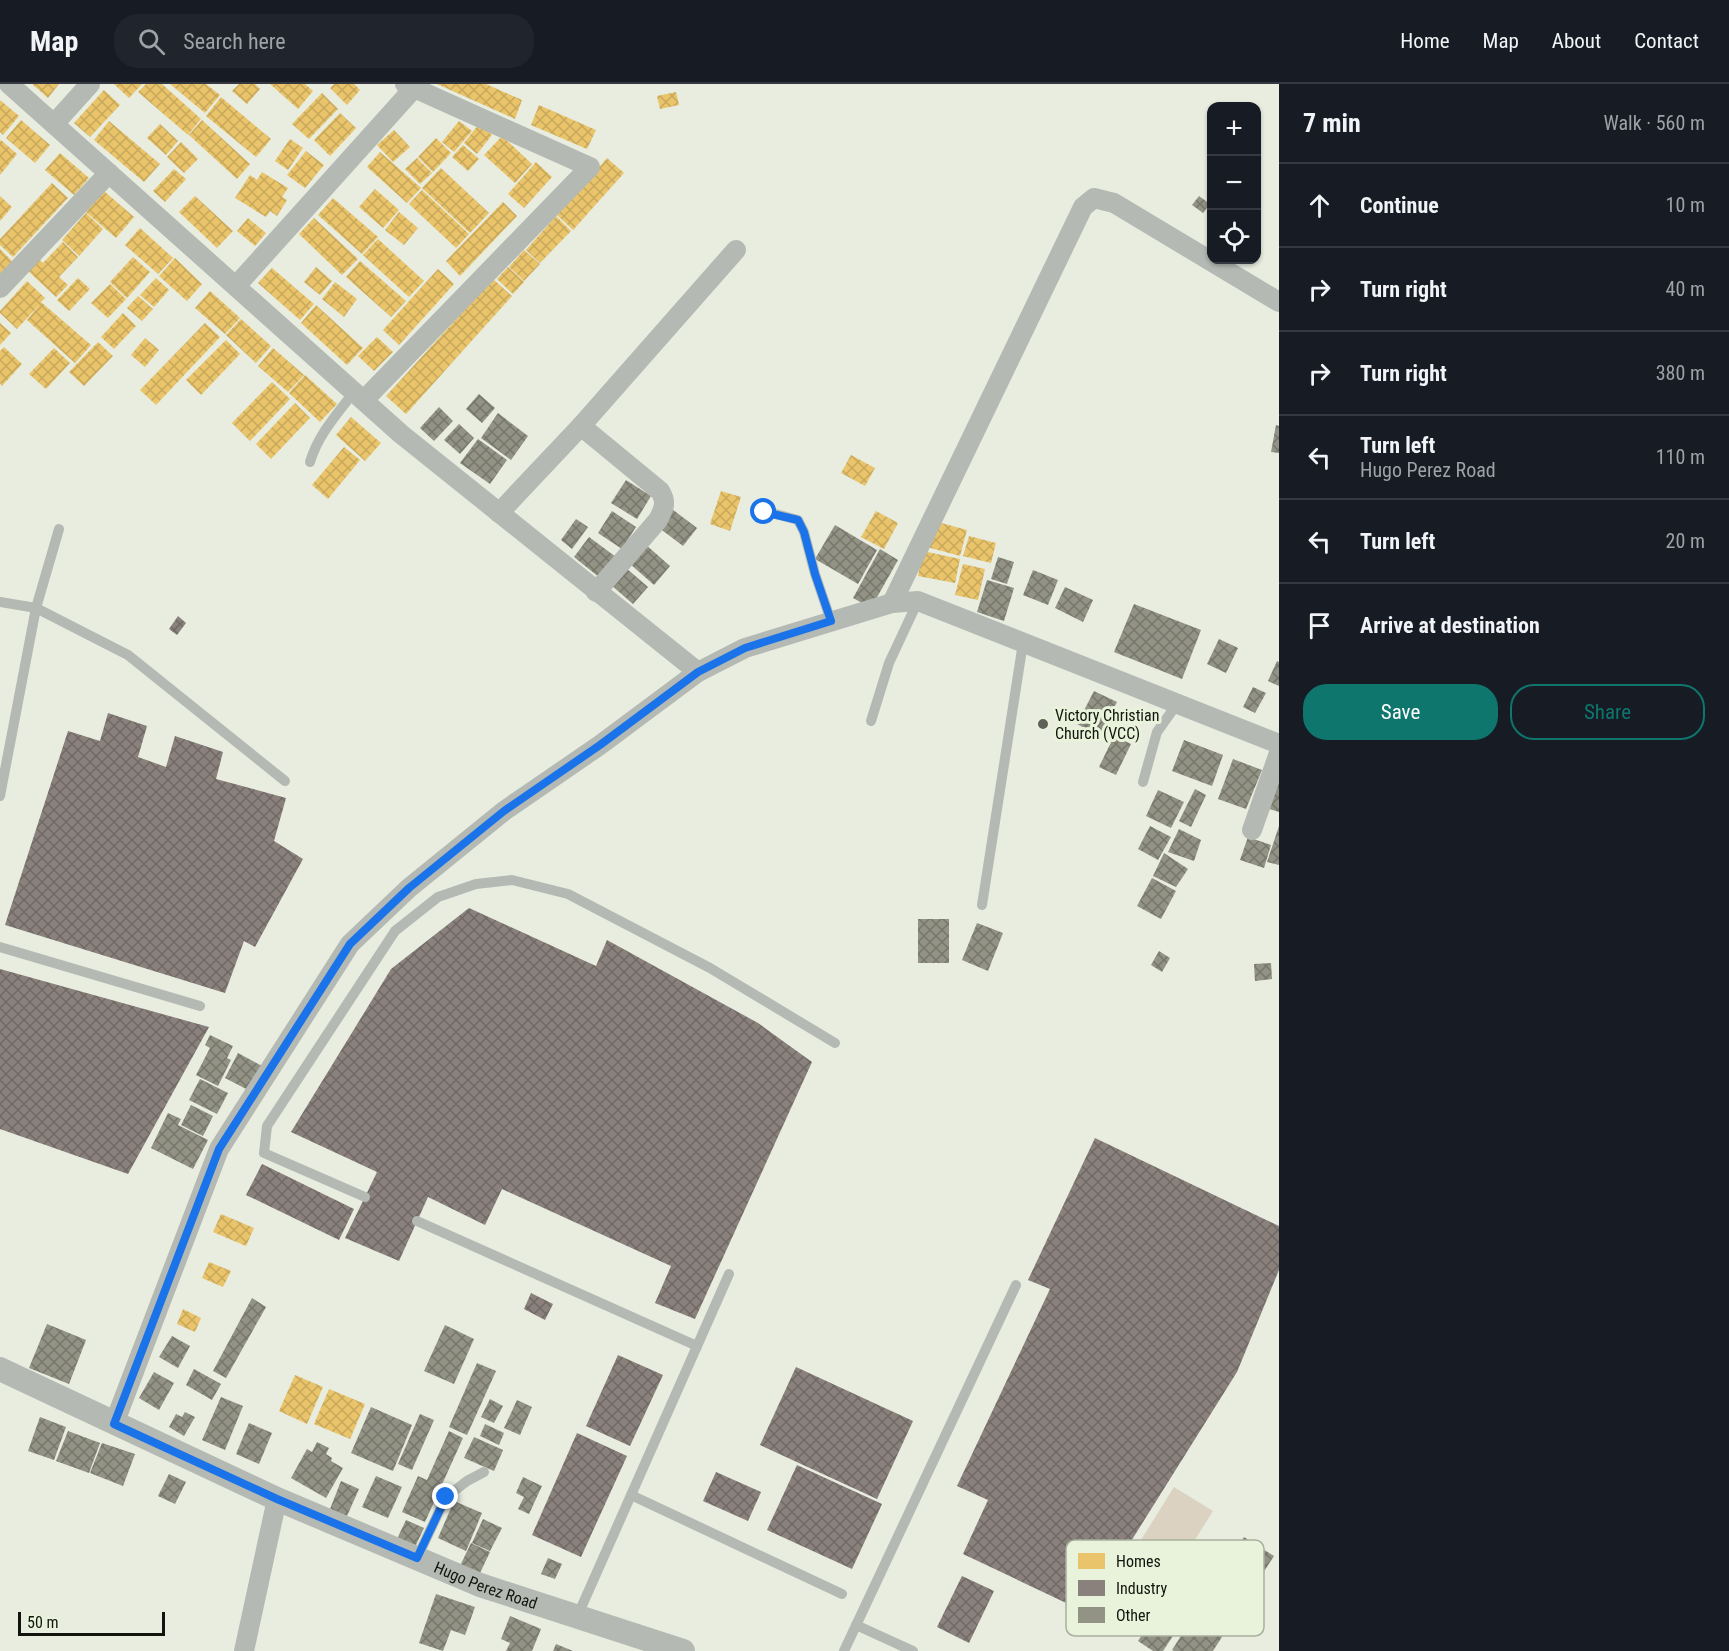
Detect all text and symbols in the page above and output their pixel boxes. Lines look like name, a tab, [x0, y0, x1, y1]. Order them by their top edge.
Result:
search box	[114, 14, 534, 68]
text: Map	[30, 25, 78, 58]
icon: search	[135, 25, 168, 58]
text: Search here	[183, 29, 286, 54]
text: Home	[1400, 29, 1450, 53]
text: Map	[1483, 29, 1519, 53]
text: About	[1552, 29, 1601, 53]
text: Contact	[1634, 29, 1699, 53]
map controls	[1207, 102, 1261, 264]
button: +	[1207, 102, 1261, 156]
text: 7 min	[1303, 108, 1361, 138]
text: Walk · 560 m	[1604, 111, 1705, 135]
button: −	[1207, 156, 1261, 210]
icon: ahead	[1303, 189, 1336, 222]
text: Continue	[1360, 193, 1439, 218]
text: 10 m	[1666, 193, 1705, 217]
button: locate	[1207, 210, 1261, 264]
icon: right	[1303, 273, 1336, 306]
text: Turn right	[1360, 277, 1447, 302]
text: 40 m	[1666, 277, 1705, 301]
icon: right	[1303, 357, 1336, 390]
text: Turn right	[1360, 361, 1447, 386]
text: 380 m	[1656, 361, 1705, 385]
text: Turn left	[1360, 433, 1435, 458]
icon: left	[1303, 441, 1336, 474]
text: 110 m	[1656, 445, 1705, 469]
text: Hugo Perez Road	[1360, 458, 1496, 482]
route start	[750, 498, 776, 524]
icon: left	[1303, 525, 1336, 558]
text: Turn left	[1360, 529, 1435, 554]
text: 20 m	[1666, 529, 1705, 553]
icon: arrive	[1303, 609, 1336, 642]
text: Arrive at destination	[1360, 613, 1540, 638]
button: Save	[1303, 684, 1498, 740]
button: Share	[1510, 684, 1705, 740]
place label: Victory Christian Church (VCC)	[1055, 706, 1159, 743]
marker: Victory Christian Church (VCC)	[1036, 717, 1050, 731]
route end	[432, 1483, 458, 1509]
legend	[1066, 1540, 1264, 1636]
text: Homes	[1116, 1552, 1161, 1571]
street label: Hugo Perez Road	[431, 1557, 540, 1613]
text: Industry	[1116, 1579, 1167, 1598]
text: Other	[1116, 1606, 1151, 1625]
scale bar	[18, 1609, 165, 1636]
text: 50 m	[27, 1613, 59, 1632]

